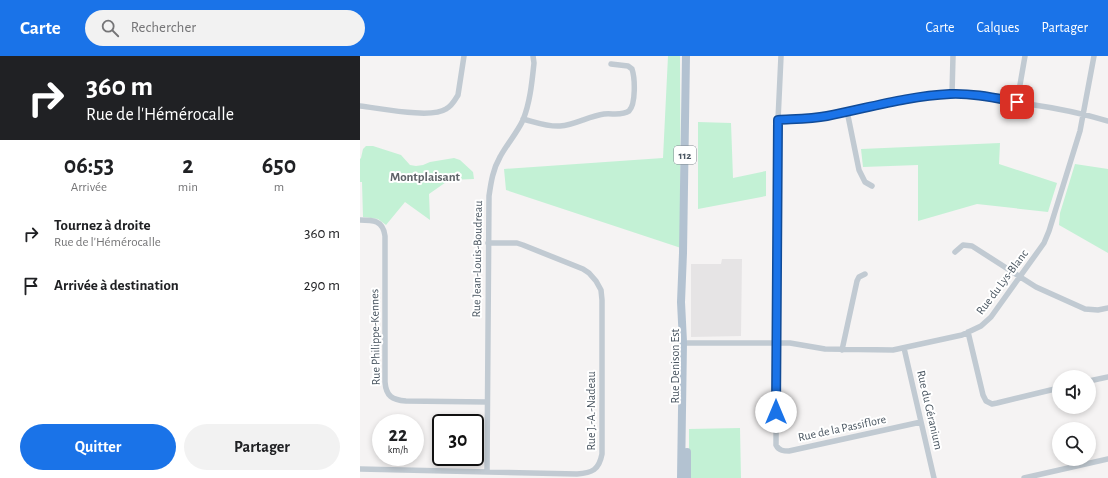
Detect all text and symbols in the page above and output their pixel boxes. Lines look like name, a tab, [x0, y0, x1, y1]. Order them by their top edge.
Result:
search box	[85, 10, 365, 46]
icon: search	[99, 17, 121, 39]
text: Carte	[20, 19, 61, 38]
text: Rechercher	[131, 20, 196, 35]
text: Carte	[926, 21, 954, 35]
text: Calques	[976, 21, 1020, 35]
text: Partager	[1042, 21, 1088, 35]
icon: right	[20, 72, 72, 124]
text: 360 m	[86, 73, 153, 101]
pin	[1000, 85, 1034, 119]
icon: arrive	[1006, 91, 1028, 113]
text: Rue de l'Hémérocalle	[86, 106, 234, 124]
road number: 112	[674, 146, 696, 164]
text: 06:53	[64, 154, 114, 178]
text: 2	[182, 154, 194, 178]
text: 650	[262, 154, 296, 178]
district label: Montplaisant	[390, 171, 461, 184]
text: Arrivée	[71, 181, 107, 194]
text: min	[178, 181, 198, 194]
text: m	[274, 181, 284, 194]
street label: Rue Jean-Louis-Boudreau	[470, 200, 484, 318]
text: Tournez à droite	[54, 218, 151, 233]
icon: right	[20, 223, 42, 245]
text: 360 m	[304, 226, 340, 241]
text: Rue de l'Hémérocalle	[54, 236, 161, 249]
street label: Rue du Lys-Blanc	[974, 247, 1031, 317]
icon: arrive	[20, 275, 42, 297]
text: Arrivée à destination	[54, 278, 179, 293]
text: 290 m	[304, 278, 340, 293]
street label: Rue Philippe-Kennes	[368, 289, 382, 385]
street label: Rue Denison Est	[669, 328, 681, 403]
street label: Rue du Géranium	[915, 369, 945, 451]
map controls	[1052, 370, 1096, 466]
button: sound	[1052, 370, 1096, 414]
street label: Rue J.-A.-Nadeau	[585, 371, 597, 451]
position arrow	[755, 391, 797, 433]
street label: Rue de la Passiflore	[797, 413, 887, 443]
speed limit sign: 30	[432, 414, 484, 466]
button: search	[1052, 422, 1096, 466]
button: Quitter	[20, 424, 176, 470]
button: Partager	[184, 424, 340, 470]
text: 22	[389, 425, 407, 445]
text: km/h	[388, 445, 408, 455]

